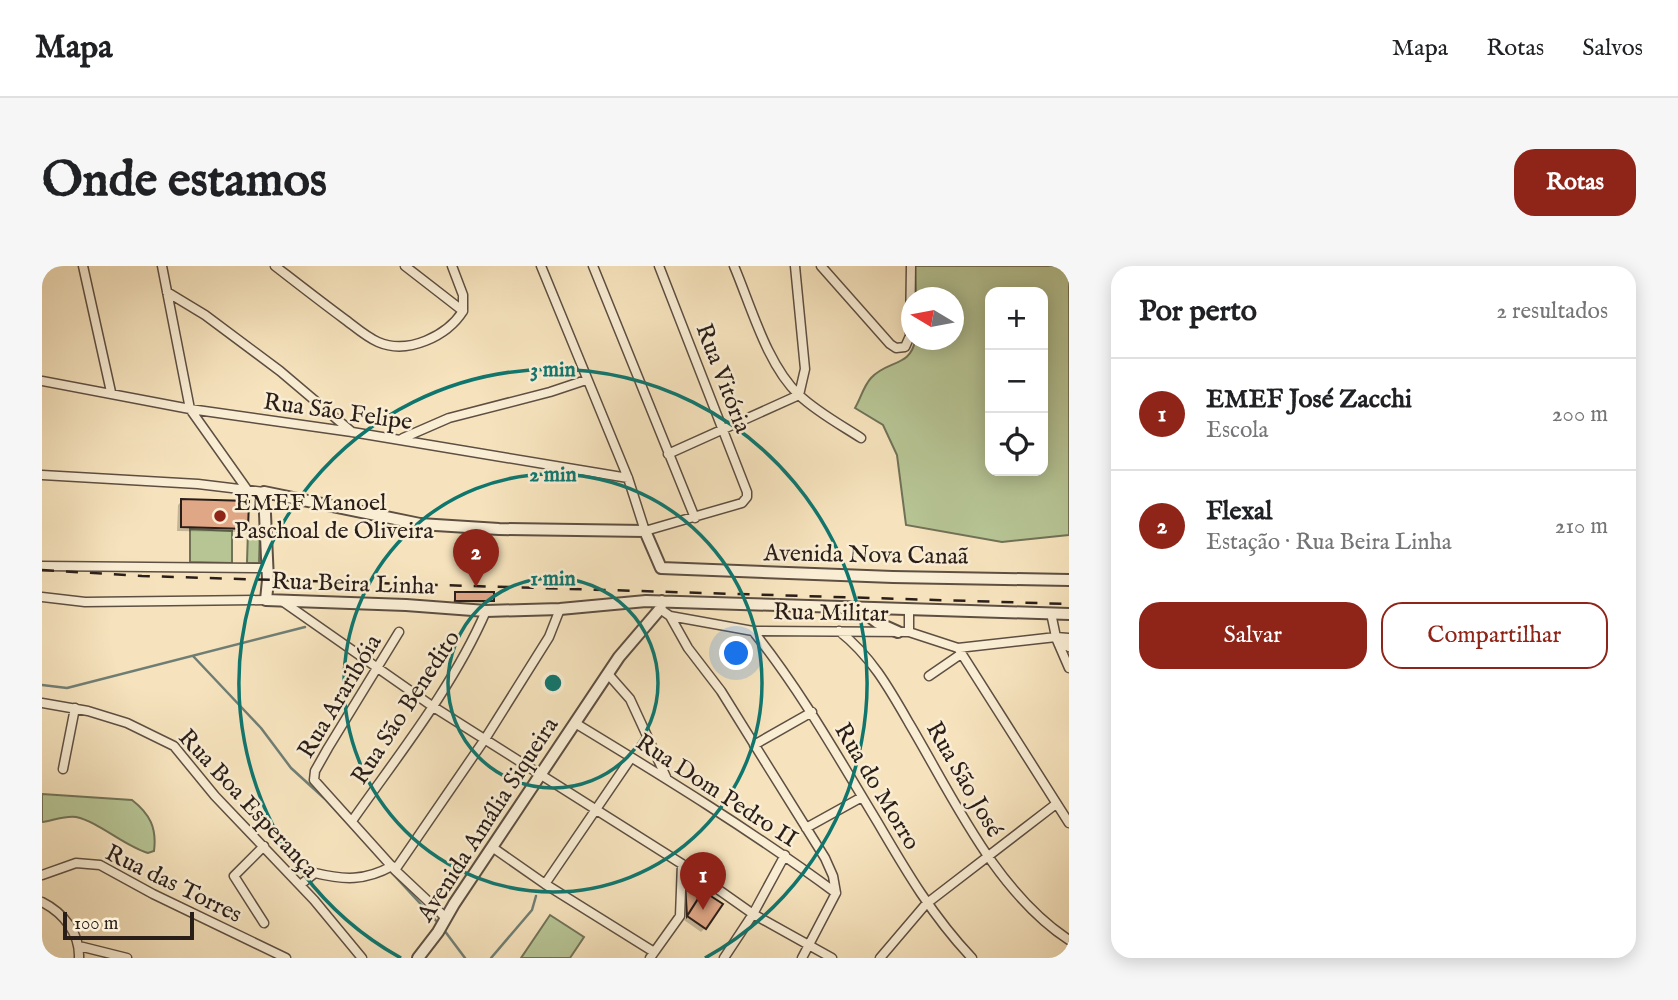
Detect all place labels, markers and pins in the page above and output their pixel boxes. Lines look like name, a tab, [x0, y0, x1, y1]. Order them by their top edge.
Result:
place label: EMEF Manoel Paschoal de Oliveira	[234, 488, 434, 547]
marker: EMEF Manoel Paschoal de Oliveira	[212, 508, 228, 524]
pin: 2	[453, 529, 499, 587]
centre of rings	[541, 671, 565, 695]
pin: 1	[680, 852, 726, 910]

